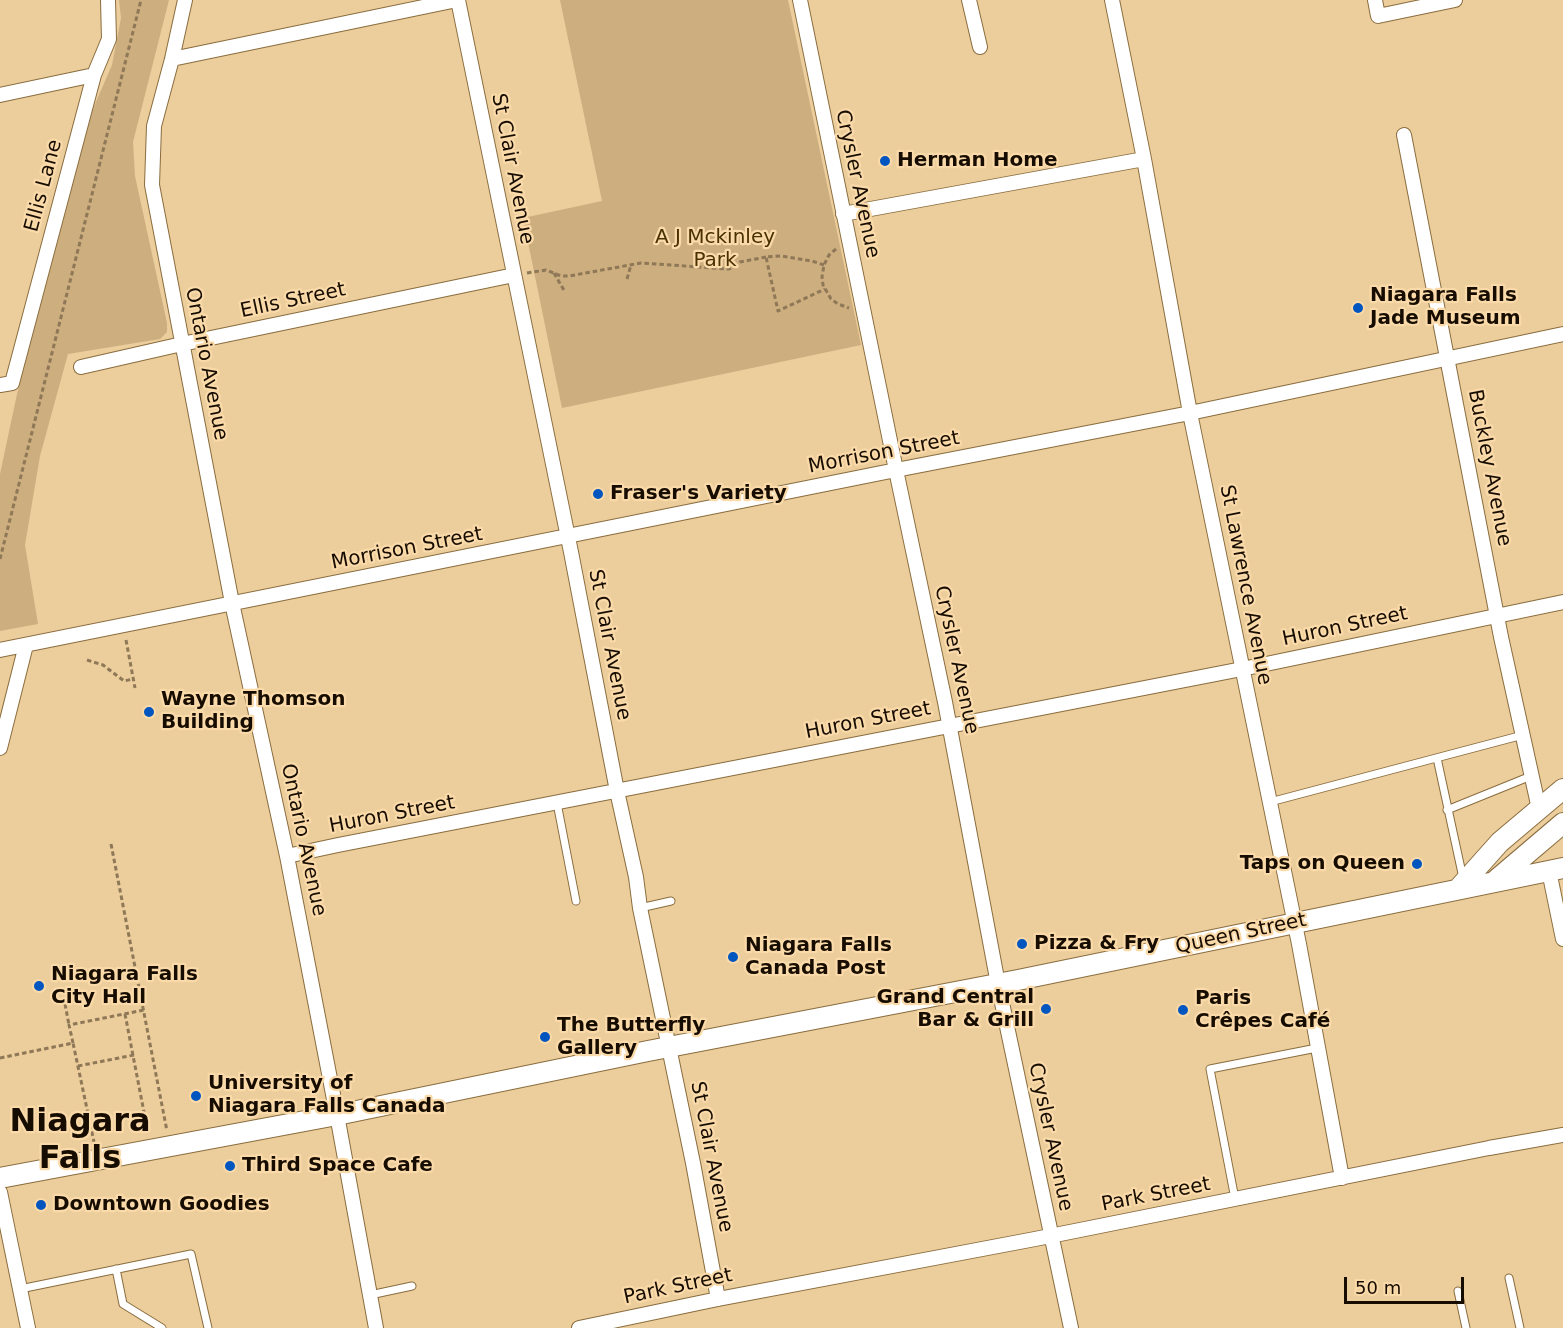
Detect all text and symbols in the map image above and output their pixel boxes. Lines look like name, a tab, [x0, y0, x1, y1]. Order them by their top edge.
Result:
street label: St Clair Avenue	[486, 92, 538, 246]
street label: Crysler Avenue	[830, 108, 884, 260]
street label: Ellis Lane	[20, 137, 68, 235]
place label: Herman Home	[897, 149, 1058, 173]
marker: Herman Home	[878, 154, 892, 168]
park label: A J Mckinley Park	[655, 226, 775, 273]
street label: Ellis Street	[238, 278, 348, 324]
place label: Niagara Falls Jade Museum	[1370, 284, 1520, 331]
street label: Ontario Avenue	[179, 286, 233, 442]
marker: Niagara Falls Jade Museum	[1351, 301, 1365, 315]
street label: Buckley Avenue	[1462, 388, 1516, 548]
street label: Morrison Street	[806, 427, 962, 479]
place label: Fraser's Variety	[610, 482, 787, 506]
street label: St Lawrence Avenue	[1214, 483, 1276, 687]
marker: Fraser's Variety	[591, 487, 605, 501]
street label: Morrison Street	[329, 523, 485, 575]
street label: St Clair Avenue	[583, 568, 635, 722]
street label: Crysler Avenue	[929, 584, 983, 736]
street label: Huron Street	[1280, 602, 1410, 652]
place label: Wayne Thomson Building	[161, 688, 345, 735]
street label: Huron Street	[803, 697, 933, 745]
marker: Wayne Thomson Building	[142, 705, 156, 719]
street label: Ontario Avenue	[275, 762, 331, 918]
street label: Huron Street	[327, 791, 457, 839]
place label: Taps on Queen	[1240, 852, 1405, 876]
marker: Taps on Queen	[1410, 857, 1424, 871]
street label: Queen Street	[1174, 908, 1308, 960]
place label: Pizza & Fry	[1034, 932, 1159, 956]
place label: Niagara Falls Canada Post	[745, 934, 892, 981]
marker: Pizza & Fry	[1015, 937, 1029, 951]
marker: Niagara Falls Canada Post	[726, 950, 740, 964]
place label: Niagara Falls City Hall	[51, 963, 198, 1010]
marker: Niagara Falls City Hall	[32, 979, 46, 993]
place label: Grand Central Bar & Grill	[876, 986, 1034, 1033]
place label: Paris Crêpes Café	[1195, 987, 1330, 1034]
marker: Grand Central Bar & Grill	[1039, 1002, 1053, 1016]
marker: Paris Crêpes Café	[1176, 1003, 1190, 1017]
place label: The Butterfly Gallery	[557, 1014, 705, 1061]
marker: The Butterfly Gallery	[538, 1030, 552, 1044]
street label: Crysler Avenue	[1023, 1061, 1077, 1213]
place label: University of Niagara Falls Canada	[208, 1072, 446, 1119]
street label: St Clair Avenue	[685, 1080, 737, 1234]
marker: University of Niagara Falls Canada	[189, 1089, 203, 1103]
district label: Niagara Falls	[9, 1104, 151, 1179]
place label: Third Space Cafe	[242, 1154, 433, 1178]
marker: Third Space Cafe	[223, 1159, 237, 1173]
street label: Park Street	[1100, 1173, 1212, 1217]
place label: Downtown Goodies	[53, 1193, 270, 1217]
marker: Downtown Goodies	[34, 1198, 48, 1212]
street label: Park Street	[622, 1264, 734, 1310]
scale bar	[1347, 1265, 1467, 1303]
text: 50 m	[1355, 1277, 1401, 1298]

